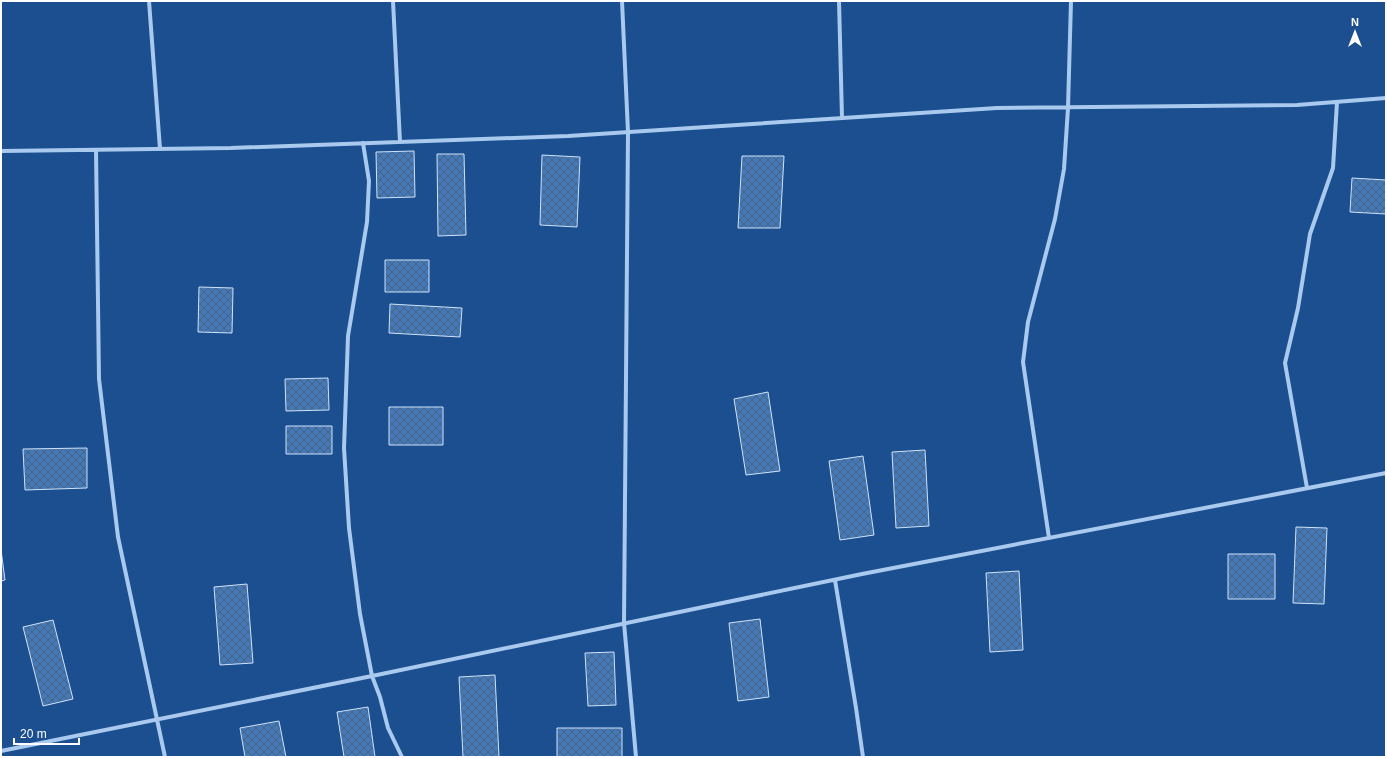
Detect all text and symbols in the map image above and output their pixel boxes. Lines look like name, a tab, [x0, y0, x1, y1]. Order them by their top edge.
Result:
north arrow	[1335, 12, 1375, 52]
text: N	[1351, 16, 1359, 28]
scale bar	[14, 720, 79, 746]
text: 20 m	[20, 727, 47, 741]

